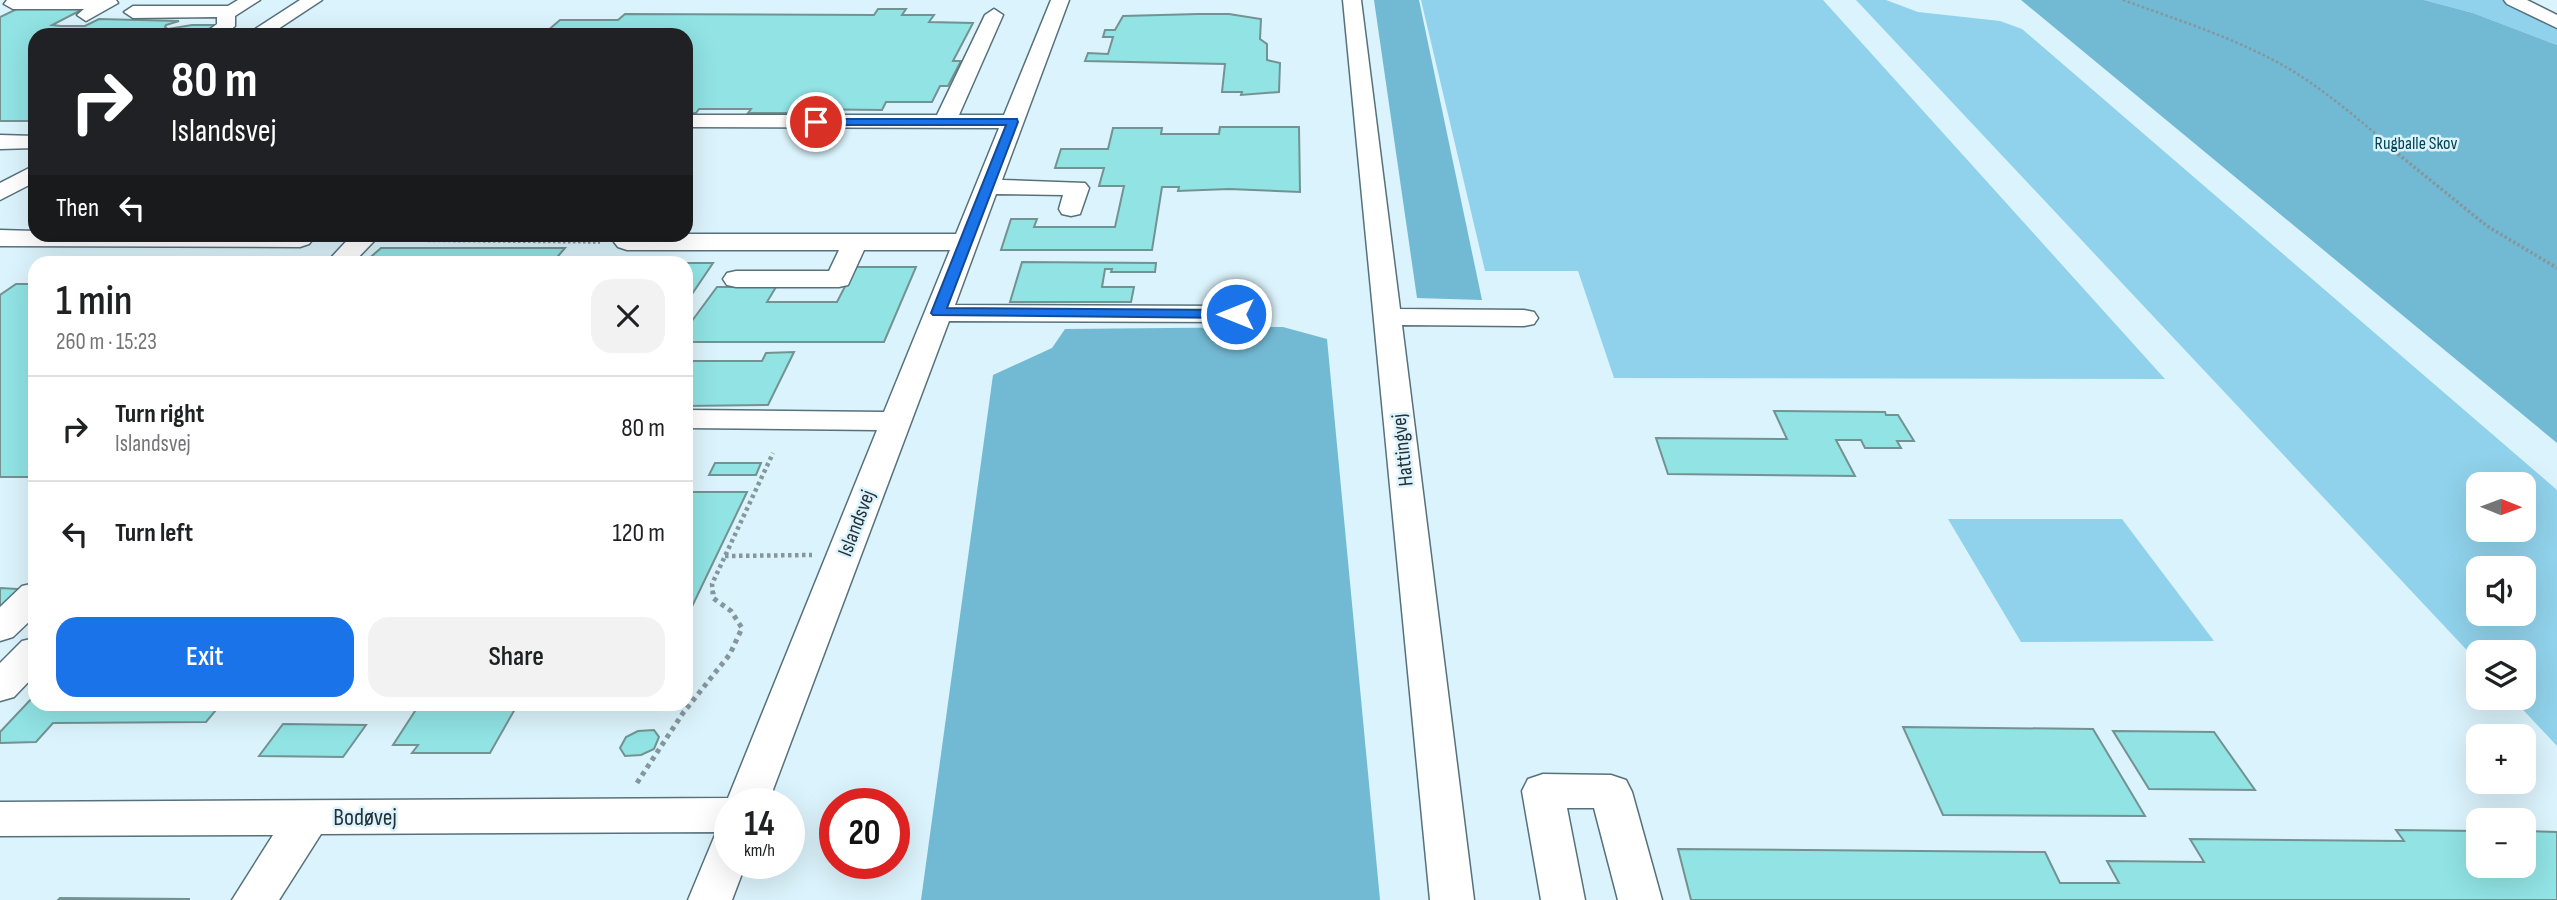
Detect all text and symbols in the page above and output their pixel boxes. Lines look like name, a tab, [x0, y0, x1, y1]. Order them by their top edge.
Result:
text: 80 m	[171, 52, 258, 111]
icon: right	[56, 56, 147, 147]
pin	[786, 92, 846, 152]
icon: arrive	[797, 103, 835, 141]
text: Islandsvej	[171, 112, 276, 151]
park label: Rugballe Skov	[2375, 133, 2457, 154]
icon: left	[113, 189, 151, 227]
text: Then	[56, 193, 99, 224]
text: 1 min	[56, 276, 132, 327]
position arrow	[1199, 277, 1273, 351]
button: close	[591, 279, 665, 353]
text: 260 m · 15:23	[56, 328, 157, 356]
text: Turn right	[115, 399, 204, 430]
icon: right	[56, 410, 94, 448]
text: 80 m	[621, 413, 665, 444]
street label: Hattingvej	[1386, 413, 1419, 487]
text: Islandsvej	[115, 430, 191, 458]
north arrow	[2466, 472, 2536, 542]
map controls	[2466, 472, 2536, 878]
street label: Islandsvej	[832, 486, 881, 560]
icon: left	[56, 515, 94, 553]
text: Turn left	[115, 518, 193, 549]
text: 120 m	[612, 518, 665, 549]
button: sound	[2466, 556, 2536, 626]
button: Exit	[56, 617, 354, 697]
button: Share	[368, 617, 665, 697]
button: layers	[2466, 640, 2536, 710]
button: +	[2466, 724, 2536, 794]
speed limit sign: 20	[819, 788, 910, 879]
street label: Bodøvej	[333, 803, 397, 832]
text: 14	[744, 803, 775, 846]
button: −	[2466, 808, 2536, 878]
text: km/h	[744, 840, 775, 861]

